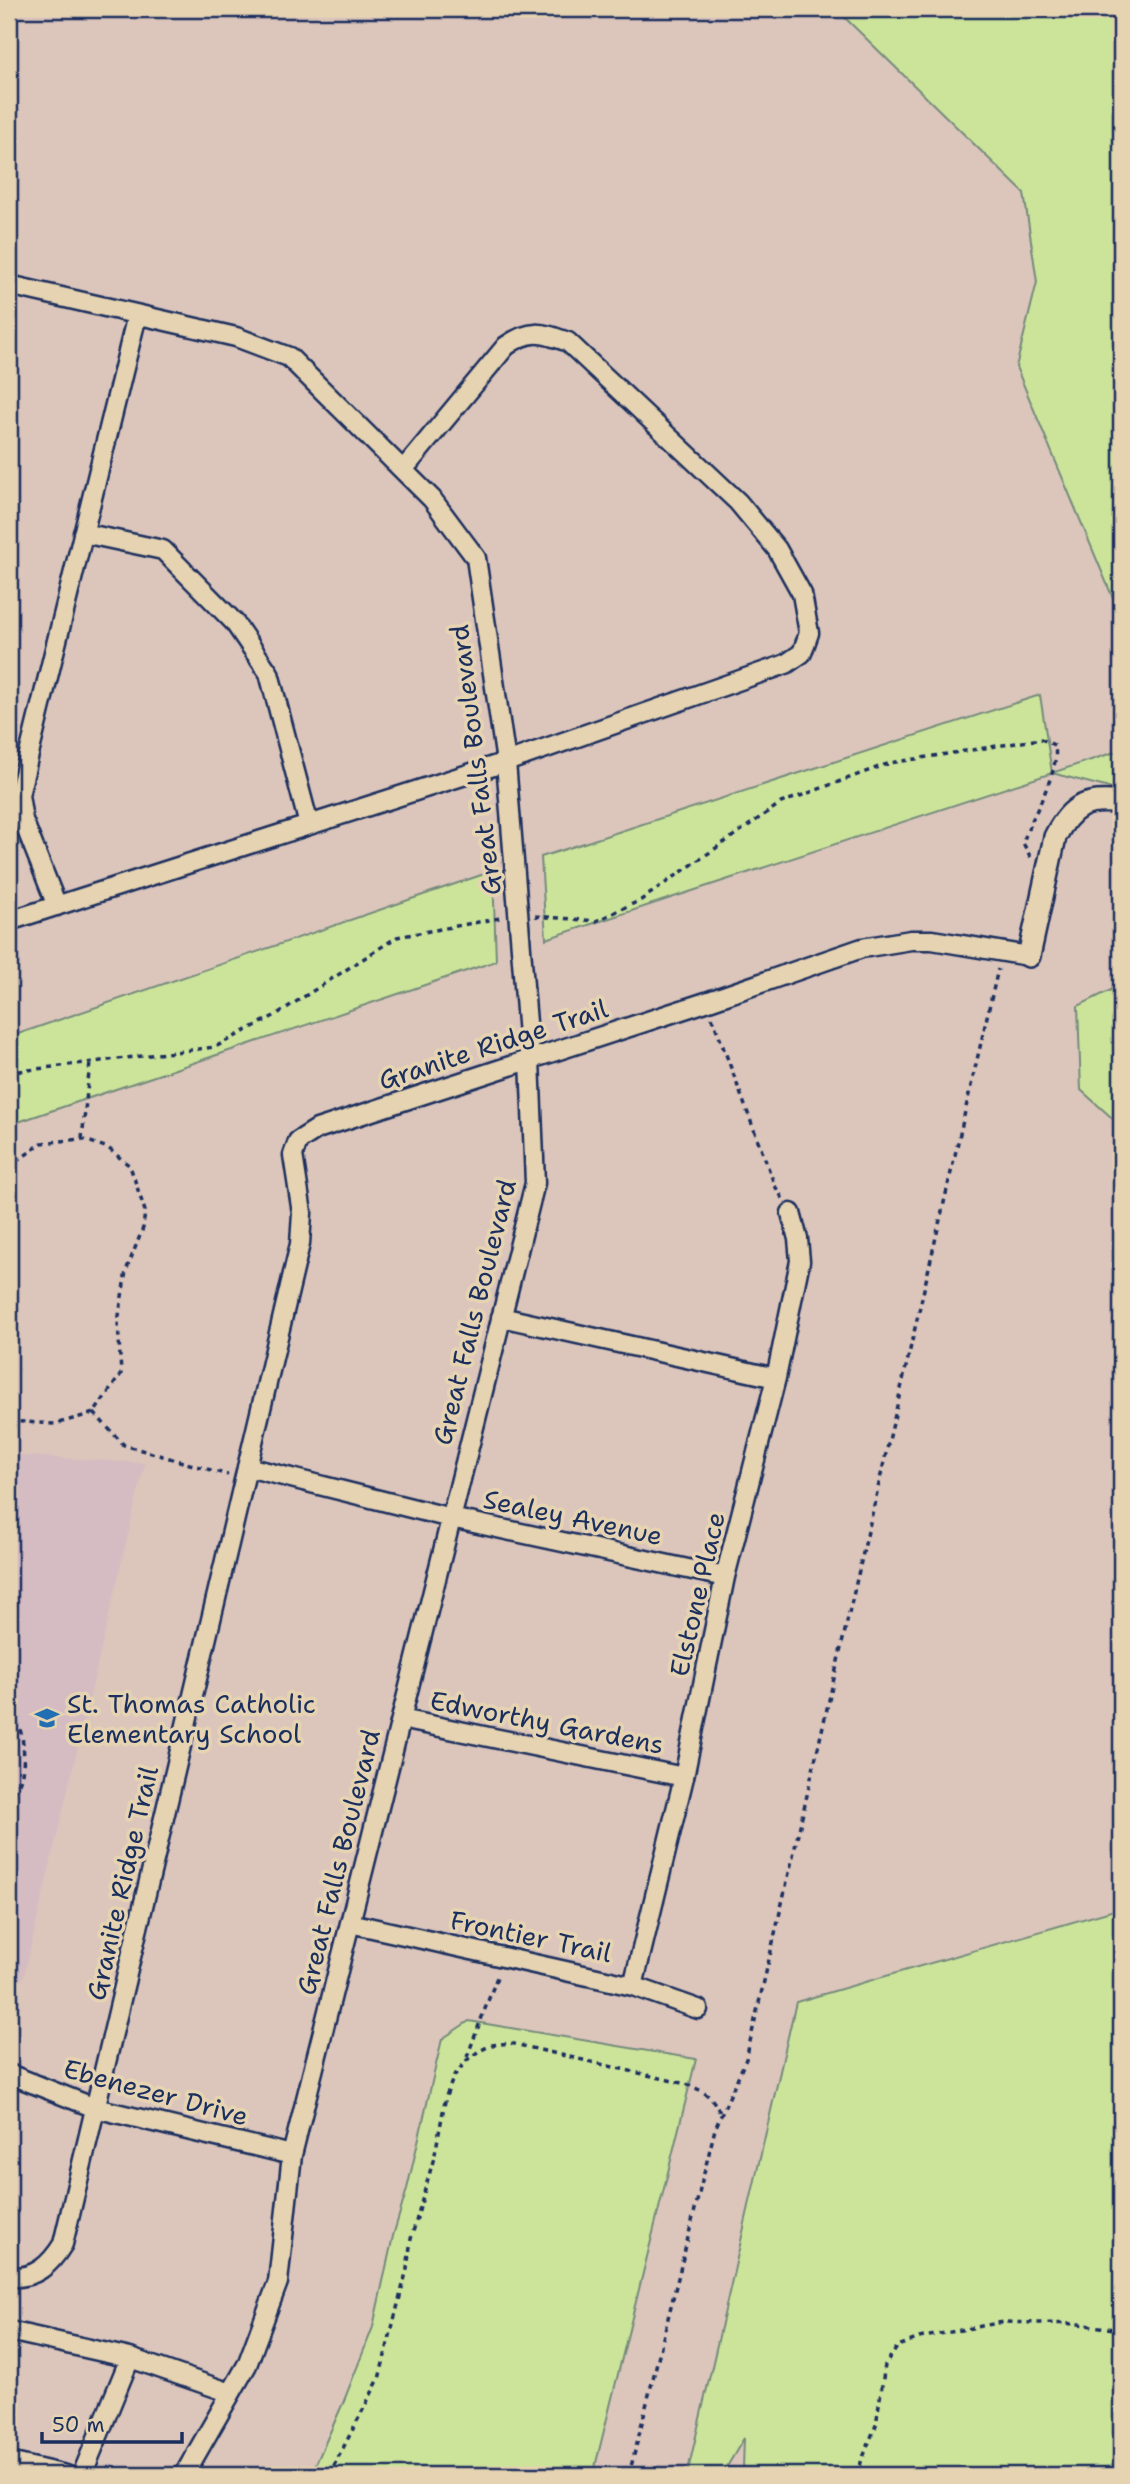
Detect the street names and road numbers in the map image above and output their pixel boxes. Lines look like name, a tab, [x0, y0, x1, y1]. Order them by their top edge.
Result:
street label: Great Falls Boulevard	[441, 623, 509, 897]
street label: Granite Ridge Trail	[374, 990, 612, 1098]
street label: Great Falls Boulevard	[424, 1175, 524, 1449]
street label: Sealey Avenue	[480, 1481, 666, 1553]
street label: Elstone Place	[661, 1508, 733, 1680]
street label: Edworthy Gardens	[427, 1682, 667, 1762]
street label: Great Falls Boulevard	[288, 1725, 388, 1999]
street label: Granite Ridge Trail	[78, 1762, 166, 2003]
street label: Frontier Trail	[447, 1902, 615, 1970]
street label: Ebenezer Drive	[60, 2051, 252, 2133]

